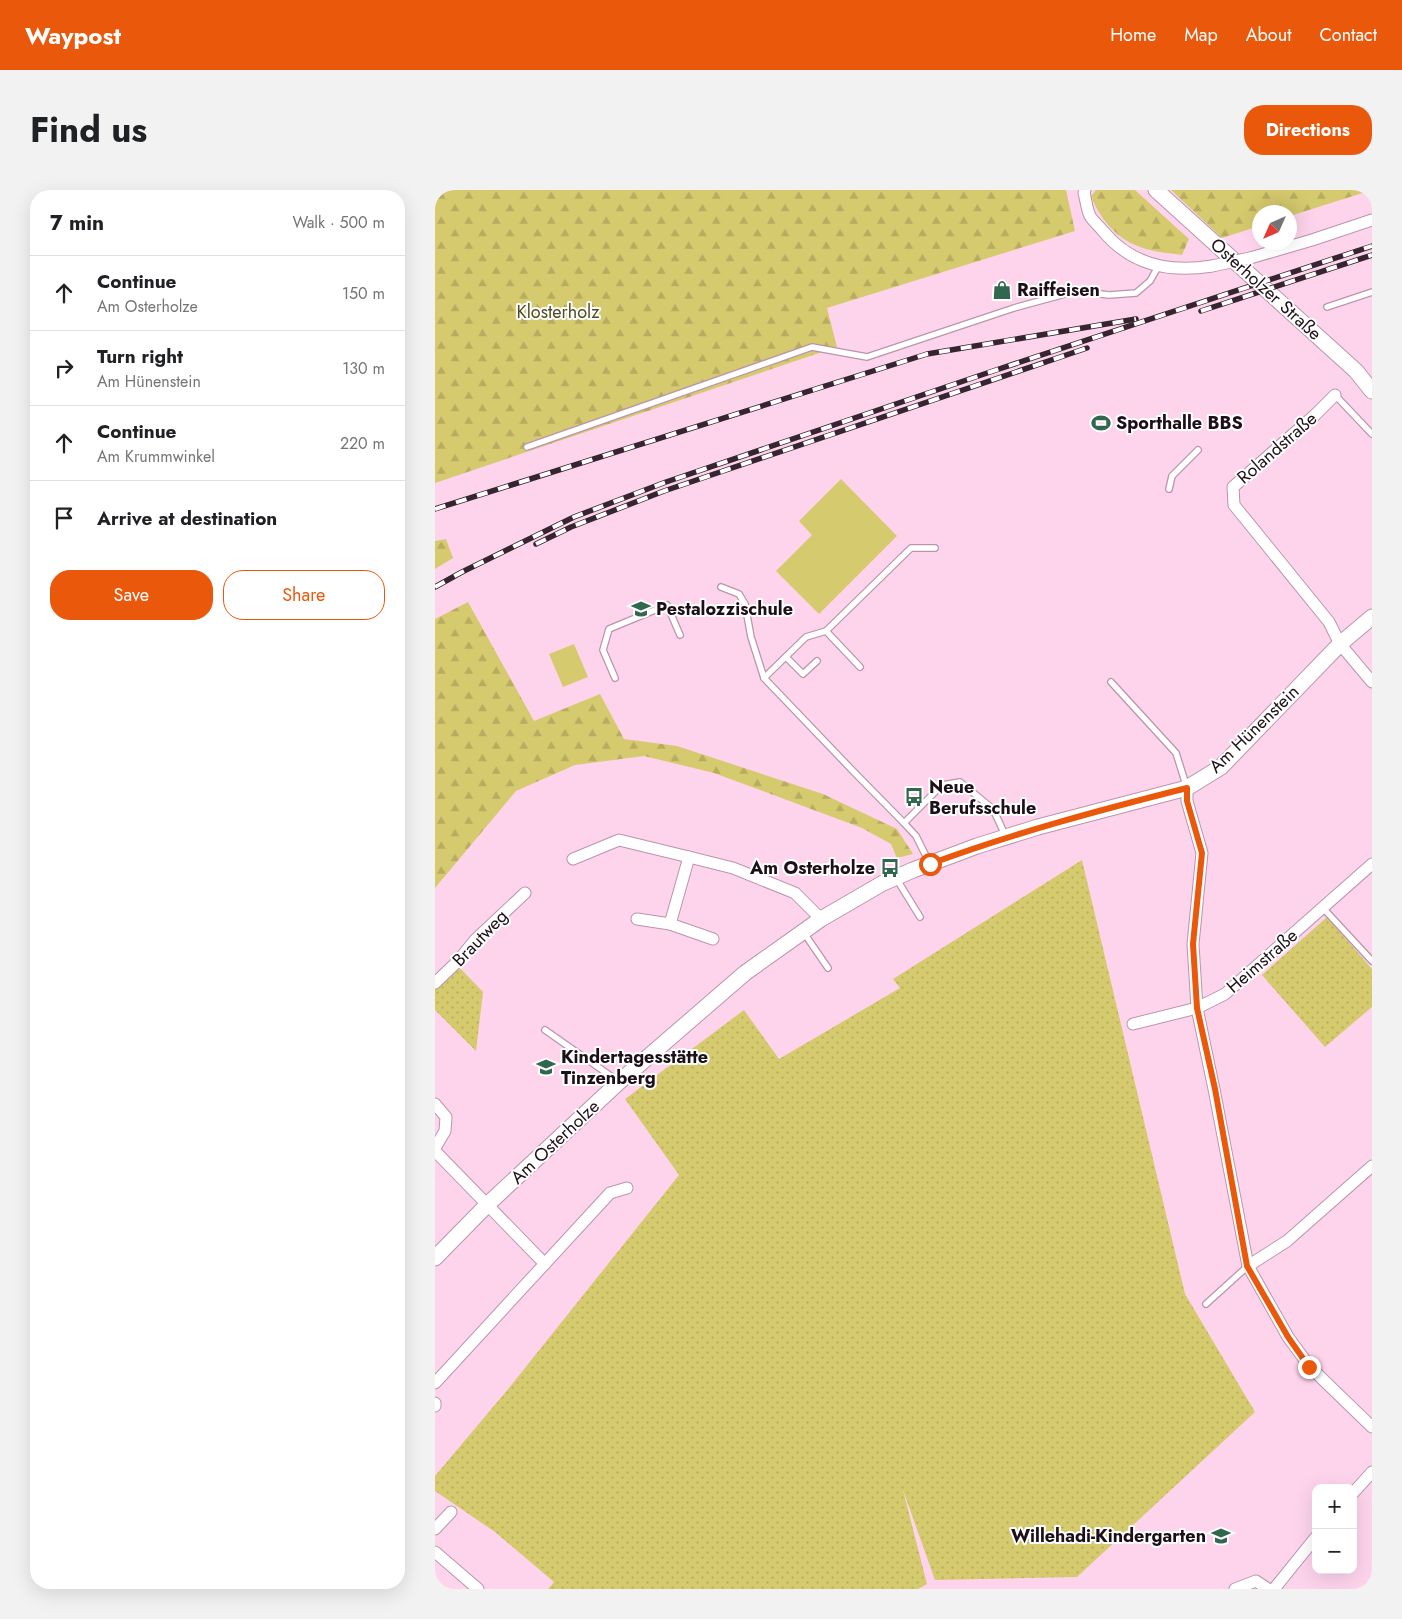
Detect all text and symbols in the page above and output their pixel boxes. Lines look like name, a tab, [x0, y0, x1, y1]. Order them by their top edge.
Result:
text: Waypost	[25, 18, 121, 53]
text: Home	[1110, 22, 1156, 48]
text: Map	[1184, 22, 1218, 48]
text: About	[1246, 22, 1291, 48]
text: Contact	[1319, 22, 1377, 48]
text: Find us	[30, 105, 147, 155]
button: Directions	[1244, 105, 1372, 155]
north arrow	[1252, 205, 1297, 250]
text: 7 min	[50, 208, 104, 238]
text: Walk · 500 m	[292, 211, 385, 234]
street label: Osterholzer Straße	[1205, 232, 1327, 346]
text: Continue	[97, 268, 176, 295]
place label: Raiffeisen	[1017, 277, 1100, 303]
icon: ahead	[50, 279, 78, 307]
shop icon: Raiffeisen	[991, 279, 1013, 301]
text: 150 m	[342, 282, 385, 305]
text: Am Osterholze	[97, 295, 198, 318]
park label: Klosterholz	[517, 299, 600, 325]
text: Turn right	[97, 343, 183, 370]
icon: right	[50, 354, 78, 382]
text: 130 m	[342, 357, 385, 380]
text: Am Hünenstein	[97, 370, 201, 393]
street label: Rolandstraße	[1231, 406, 1323, 490]
place label: Sporthalle BBS	[1116, 410, 1243, 436]
sports icon: Sporthalle BBS	[1090, 412, 1112, 434]
text: Continue	[97, 418, 176, 445]
icon: ahead	[50, 429, 78, 457]
text: 220 m	[340, 432, 385, 455]
text: Am Krummwinkel	[97, 445, 215, 468]
icon: arrive	[50, 504, 78, 532]
text: Arrive at destination	[97, 505, 277, 532]
button: Save	[50, 570, 213, 620]
button: Share	[223, 570, 385, 620]
place label: Pestalozzischule	[656, 596, 793, 622]
school or university icon: Pestalozzischule	[630, 598, 652, 620]
street label: Am Hünenstein	[1203, 679, 1305, 779]
place label: Neue Berufsschule	[929, 774, 1036, 821]
bus stop icon: Neue Berufsschule	[903, 786, 925, 808]
route start	[919, 853, 942, 876]
place label: Am Osterholze	[749, 855, 875, 881]
bus stop icon: Am Osterholze	[879, 857, 901, 879]
street label: Brautweg	[446, 904, 514, 972]
street label: Heimstraße	[1221, 923, 1303, 999]
place label: Kindertagesstätte Tinzenberg	[561, 1044, 708, 1091]
school or university icon: Kindertagesstätte Tinzenberg	[535, 1056, 557, 1078]
street label: Am Osterholze	[505, 1094, 605, 1190]
route end	[1298, 1356, 1321, 1379]
map controls	[1312, 1484, 1357, 1574]
button: +	[1312, 1484, 1357, 1529]
place label: Willehadi-Kindergarten	[1011, 1523, 1206, 1549]
school or university icon: Willehadi-Kindergarten	[1210, 1525, 1232, 1547]
button: −	[1312, 1529, 1357, 1574]

